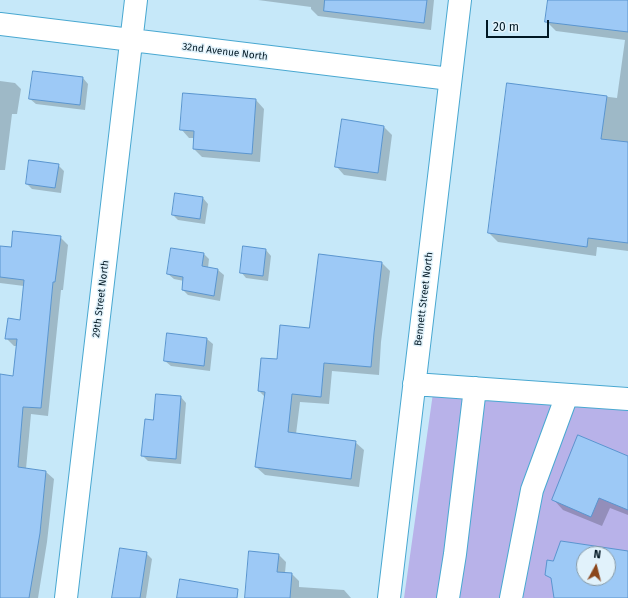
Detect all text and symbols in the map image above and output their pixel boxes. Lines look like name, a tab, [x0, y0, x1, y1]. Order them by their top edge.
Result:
scale bar	[488, 12, 551, 38]
text: 20 m	[493, 20, 519, 34]
street label: 32nd Avenue North	[182, 41, 268, 63]
street label: Bennett Street North	[412, 251, 436, 347]
street label: 29th Street North	[90, 260, 112, 338]
north arrow	[576, 546, 616, 586]
text: N	[593, 548, 602, 561]

